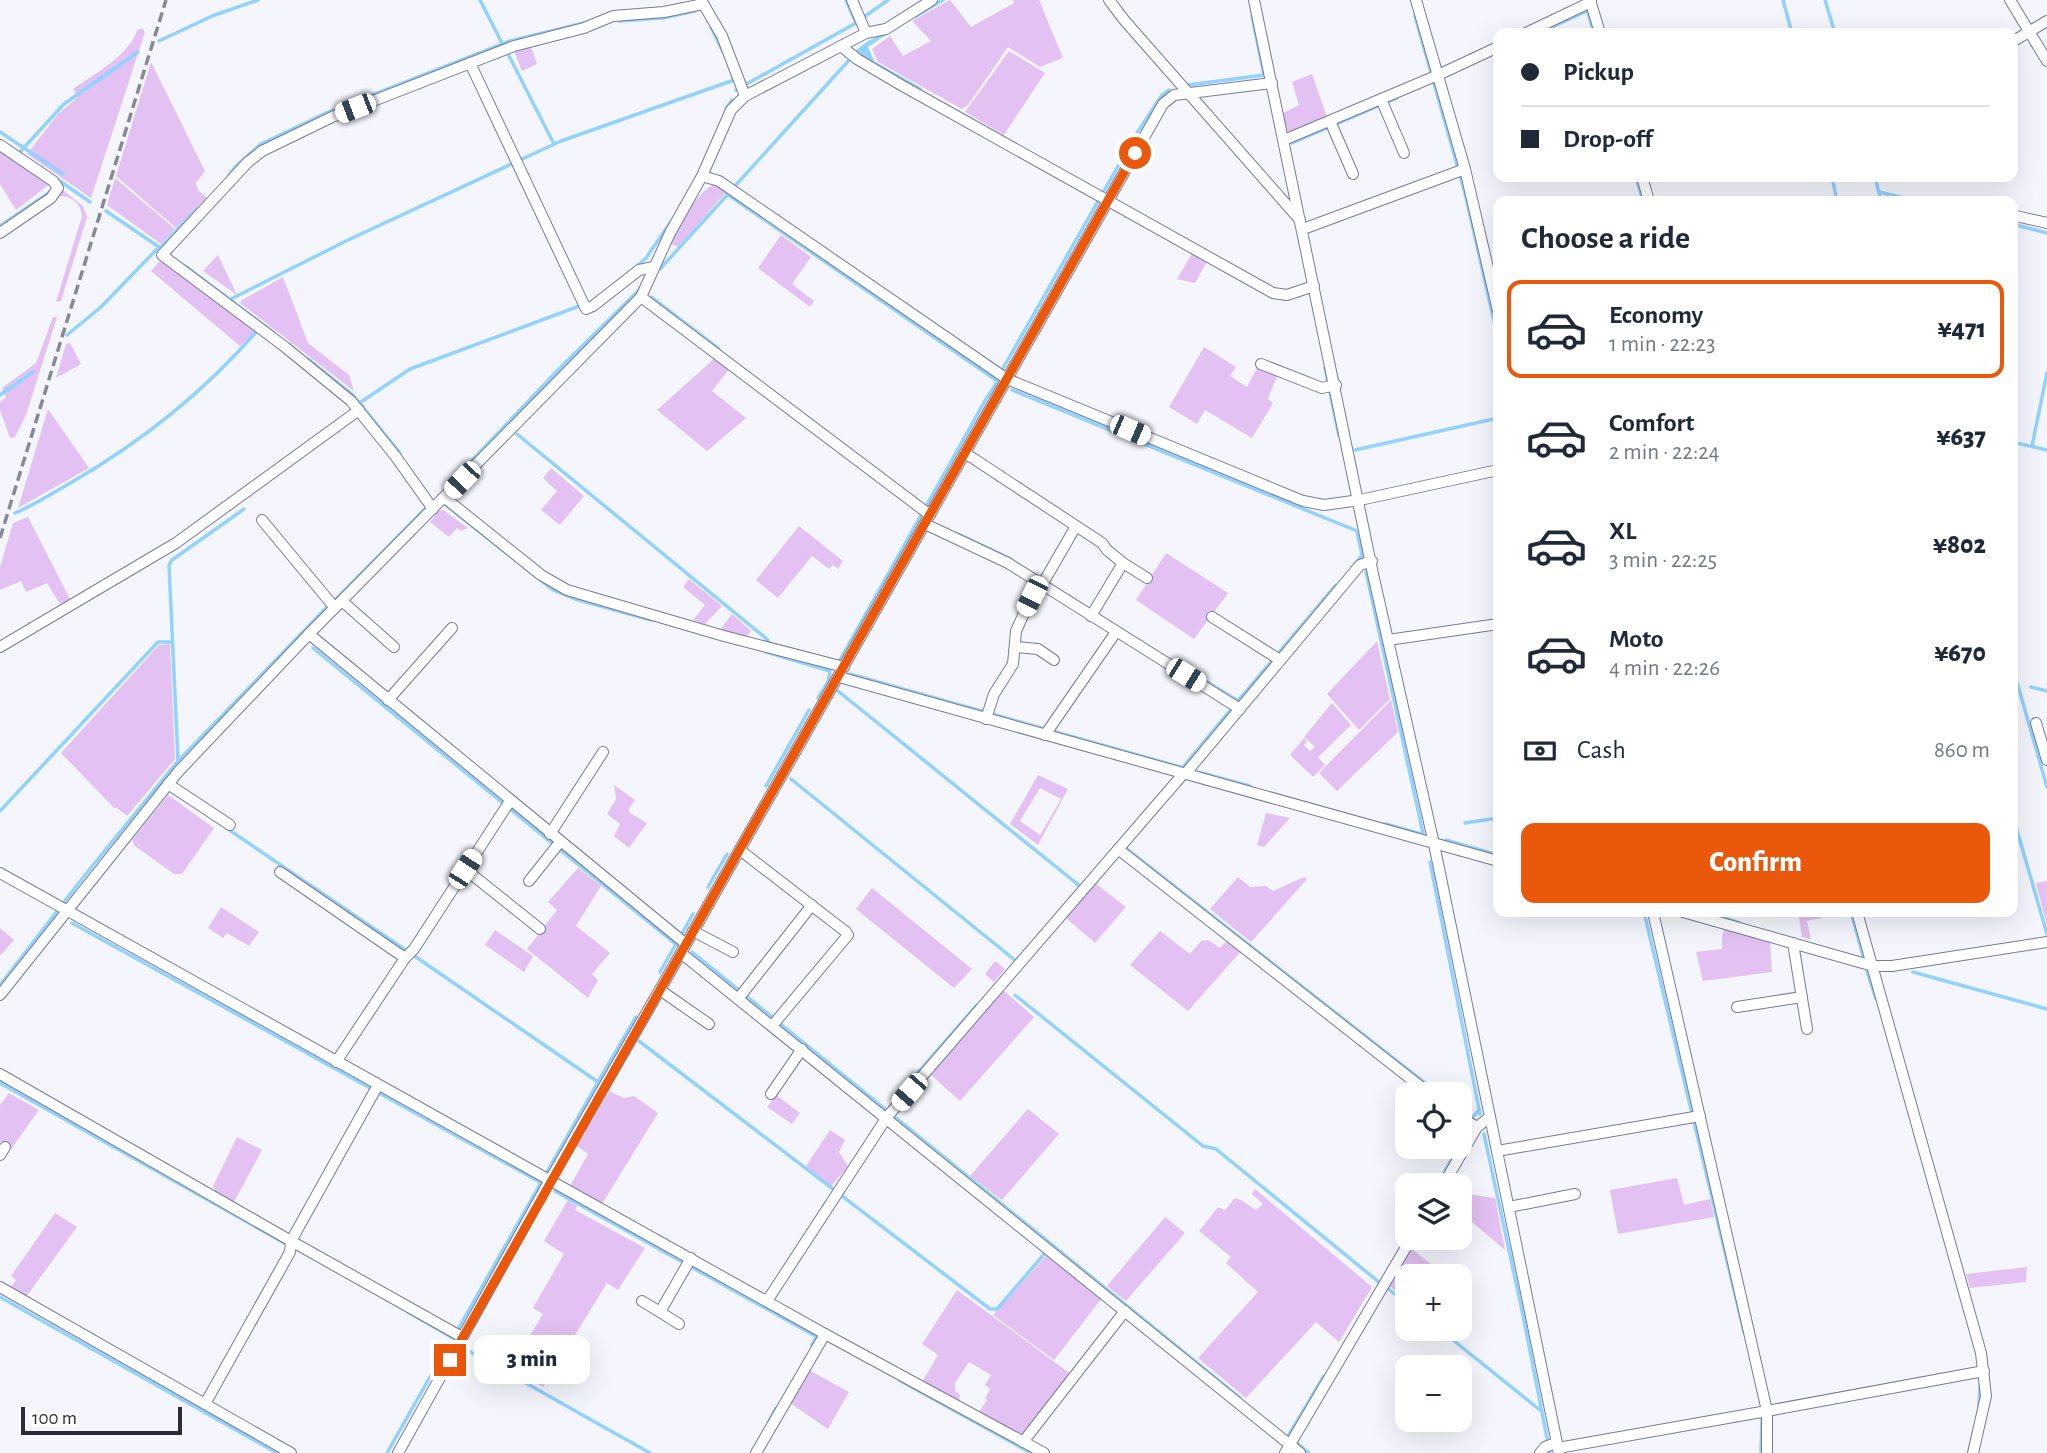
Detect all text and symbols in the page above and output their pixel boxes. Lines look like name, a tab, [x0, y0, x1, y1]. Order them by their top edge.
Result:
text: Pickup	[1563, 59, 1634, 85]
car	[332, 91, 379, 125]
text: Drop-off	[1563, 126, 1652, 152]
route start	[1119, 137, 1151, 169]
text: Choose a ride	[1521, 222, 1690, 254]
icon: car	[1525, 298, 1588, 361]
text: Economy	[1609, 302, 1703, 328]
text: ¥471	[1937, 316, 1986, 342]
text: 1 min · 22:23	[1609, 333, 1716, 356]
icon: car	[1525, 406, 1588, 469]
text: Comfort	[1609, 410, 1694, 436]
car	[1107, 412, 1154, 448]
text: ¥637	[1936, 424, 1986, 450]
text: 2 min · 22:24	[1609, 441, 1720, 464]
car	[440, 458, 485, 502]
icon: car	[1525, 514, 1588, 577]
text: XL	[1609, 518, 1636, 544]
text: ¥802	[1933, 532, 1986, 558]
text: 3 min · 22:25	[1609, 549, 1717, 572]
car	[1014, 573, 1051, 619]
icon: car	[1525, 622, 1588, 685]
text: Moto	[1609, 626, 1664, 652]
text: ¥670	[1934, 640, 1986, 666]
car	[1163, 655, 1210, 695]
text: 4 min · 22:26	[1609, 657, 1720, 680]
icon: cash	[1521, 732, 1559, 770]
text: Cash	[1577, 737, 1626, 763]
text: 860 m	[1934, 739, 1990, 762]
button: Confirm	[1521, 823, 1990, 903]
car	[445, 846, 486, 892]
car	[888, 1069, 931, 1115]
map controls	[1395, 1082, 1472, 1432]
button: locate	[1395, 1082, 1472, 1159]
button: layers	[1395, 1173, 1472, 1250]
button: +	[1395, 1264, 1472, 1341]
callout: 3 min	[475, 1336, 590, 1384]
route end	[434, 1344, 466, 1376]
text: 3 min	[507, 1348, 557, 1371]
button: −	[1395, 1355, 1472, 1432]
scale bar	[21, 1404, 182, 1436]
text: 100 m	[32, 1409, 77, 1428]

